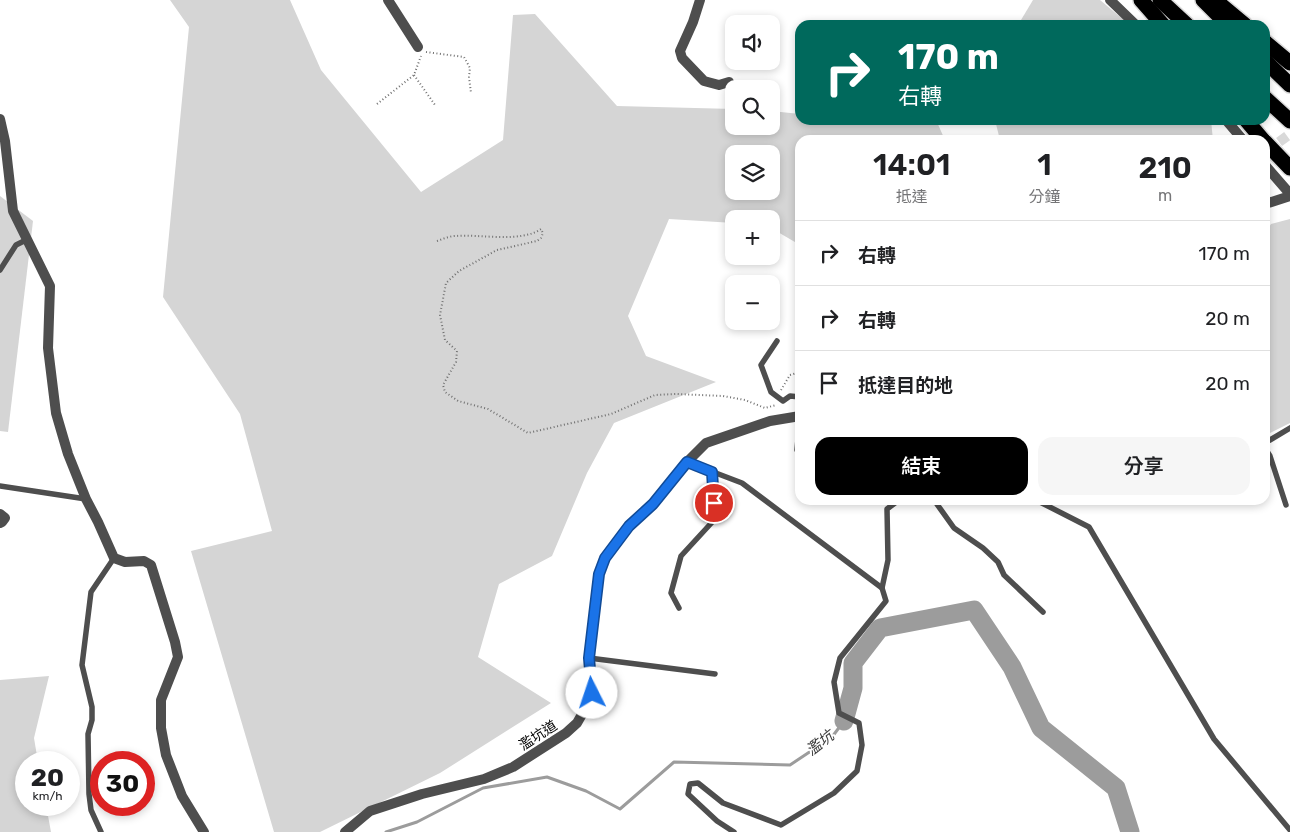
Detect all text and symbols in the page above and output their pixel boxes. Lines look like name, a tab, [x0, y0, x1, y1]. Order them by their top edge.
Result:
map controls	[725, 15, 780, 330]
button: sound	[725, 15, 780, 70]
text: 170 m	[898, 36, 999, 78]
icon: right	[815, 40, 880, 105]
button: search	[725, 80, 780, 135]
text: 右轉	[898, 83, 942, 110]
button: layers	[725, 145, 780, 200]
text: 14:01	[873, 147, 950, 183]
text: 1	[1037, 147, 1052, 183]
text: 210	[1138, 150, 1192, 186]
text: m	[1158, 186, 1172, 205]
text: 抵達	[896, 187, 928, 206]
text: 分鐘	[1028, 187, 1060, 206]
button: +	[725, 210, 780, 265]
icon: right	[815, 239, 843, 267]
text: 170 m	[1199, 242, 1250, 265]
text: 右轉	[858, 244, 896, 267]
button: −	[725, 275, 780, 330]
icon: right	[815, 304, 843, 332]
text: 20 m	[1205, 307, 1250, 330]
text: 右轉	[858, 309, 896, 332]
icon: arrive	[815, 369, 843, 397]
text: 20 m	[1205, 372, 1250, 395]
text: 抵達目的地	[858, 374, 953, 397]
button: 結束	[815, 437, 1028, 495]
button: 分享	[1038, 437, 1250, 495]
pin	[693, 482, 735, 524]
icon: arrive	[700, 489, 728, 517]
position arrow	[565, 666, 617, 718]
street label: 濫坑道	[516, 717, 561, 754]
water label: 濫坑	[803, 725, 839, 759]
speed limit sign: 30	[90, 751, 155, 816]
text: 20	[31, 763, 64, 792]
text: km/h	[33, 789, 62, 803]

